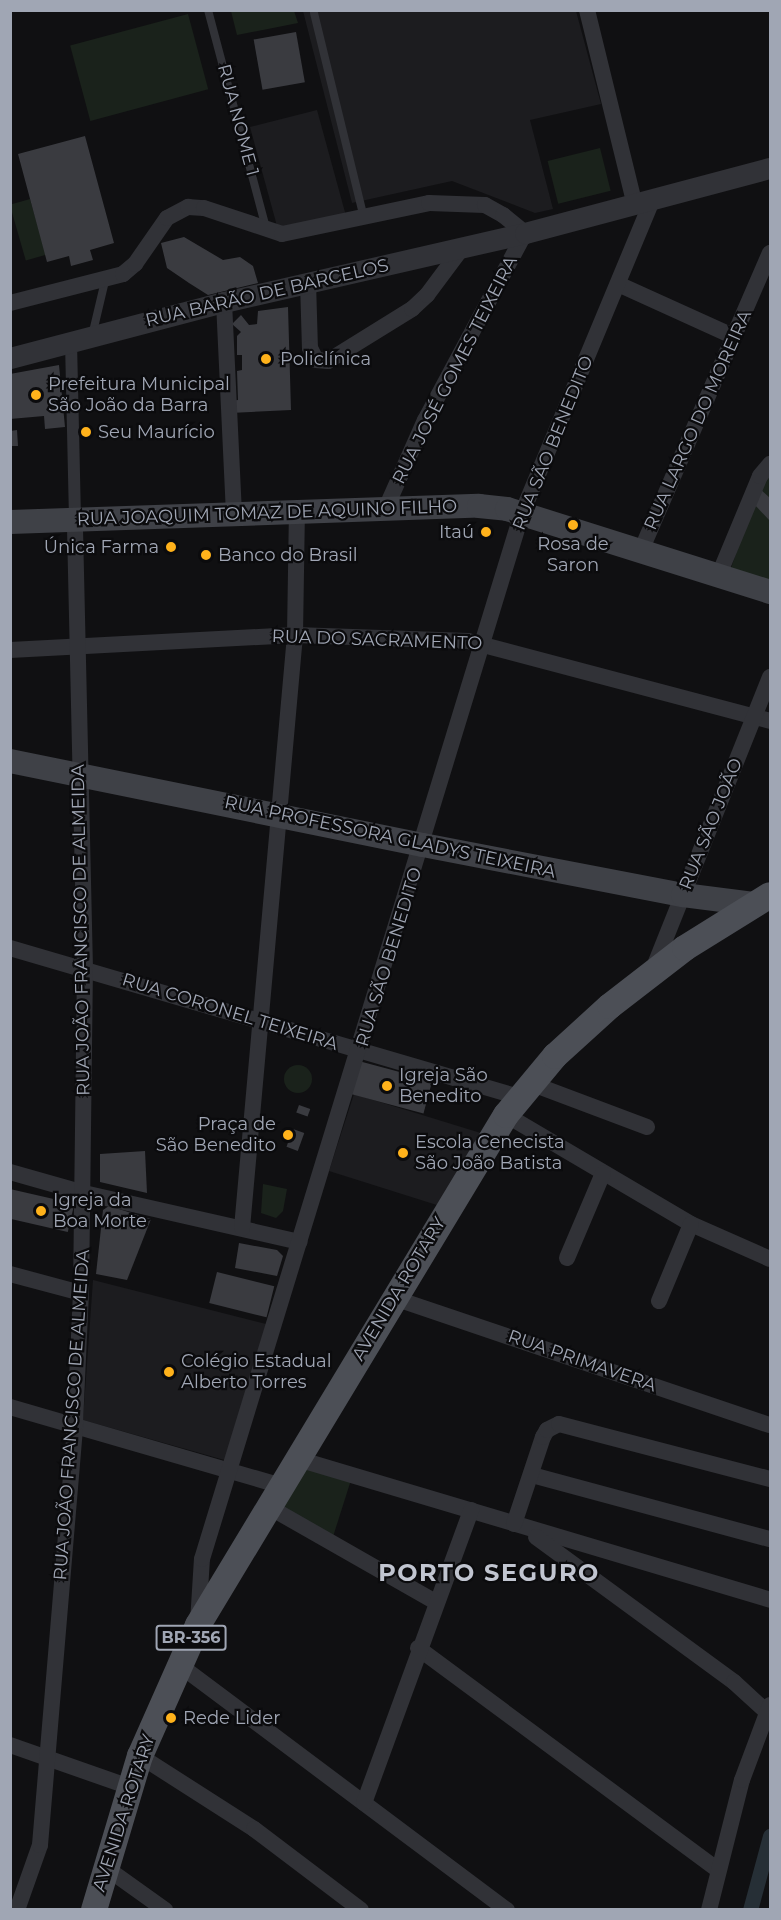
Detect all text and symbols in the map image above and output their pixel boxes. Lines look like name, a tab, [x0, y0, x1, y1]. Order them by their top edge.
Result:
street label: RUA NOME 1	[213, 62, 263, 178]
street label: RUA JOSÉ GOMES TEIXEIRA	[388, 252, 522, 488]
street label: RUA BARÃO DE BARCELOS	[143, 254, 391, 332]
street label: RUA LARGO DO MOREIRA	[640, 307, 756, 533]
place label: Policlínica	[280, 348, 371, 370]
marker: Policlínica	[257, 350, 275, 368]
street label: RUA SÃO BENEDITO	[508, 353, 598, 533]
place label: Prefeitura Municipal São João da Barra	[48, 374, 230, 416]
marker: Prefeitura Municipal São João da Barra	[29, 388, 43, 402]
place label: Seu Maurício	[98, 421, 215, 443]
marker: Seu Maurício	[79, 425, 93, 439]
street label: RUA JOAQUIM TOMAZ DE AQUINO FILHO	[76, 496, 458, 530]
marker: Rosa de Saron	[566, 518, 580, 532]
place label: Itaú	[439, 521, 474, 543]
marker: Itaú	[479, 525, 493, 539]
place label: Rosa de Saron	[537, 534, 609, 576]
place label: Única Farma	[44, 536, 159, 558]
marker: Única Farma	[164, 540, 178, 554]
place label: Banco do Brasil	[218, 544, 358, 566]
marker: Banco do Brasil	[199, 548, 213, 562]
street label: RUA DO SACRAMENTO	[271, 626, 483, 654]
street label: RUA SÃO JOÃO	[675, 755, 747, 893]
street label: RUA JOÃO FRANCISCO DE ALMEIDA	[67, 764, 95, 1096]
street label: RUA PROFESSORA GLADYS TEIXEIRA	[223, 791, 557, 883]
street label: RUA SÃO BENEDITO	[351, 865, 427, 1049]
street label: RUA CORONEL TEIXEIRA	[120, 969, 340, 1055]
place label: Igreja São Benedito	[399, 1065, 488, 1108]
marker: Igreja São Benedito	[380, 1079, 394, 1093]
place label: Praça de São Benedito	[156, 1114, 276, 1156]
marker: Praça de São Benedito	[281, 1128, 295, 1142]
place label: Escola Cenecista São João Batista	[415, 1132, 565, 1174]
marker: Escola Cenecista São João Batista	[396, 1146, 410, 1160]
place label: Igreja da Boa Morte	[53, 1190, 147, 1232]
marker: Igreja da Boa Morte	[34, 1204, 48, 1218]
street label: AVENIDA ROTARY	[348, 1213, 450, 1365]
street label: RUA JOÃO FRANCISCO DE ALMEIDA	[50, 1249, 94, 1581]
street label: RUA PRIMAVERA	[505, 1325, 659, 1397]
place label: Colégio Estadual Alberto Torres	[181, 1351, 332, 1394]
marker: Colégio Estadual Alberto Torres	[162, 1365, 176, 1379]
district label: PORTO SEGURO	[378, 1559, 600, 1587]
road number: BR-356	[155, 1625, 227, 1651]
place label: Rede Lider	[183, 1707, 280, 1729]
marker: Rede Lider	[164, 1711, 178, 1725]
street label: AVENIDA ROTARY	[88, 1732, 160, 1894]

